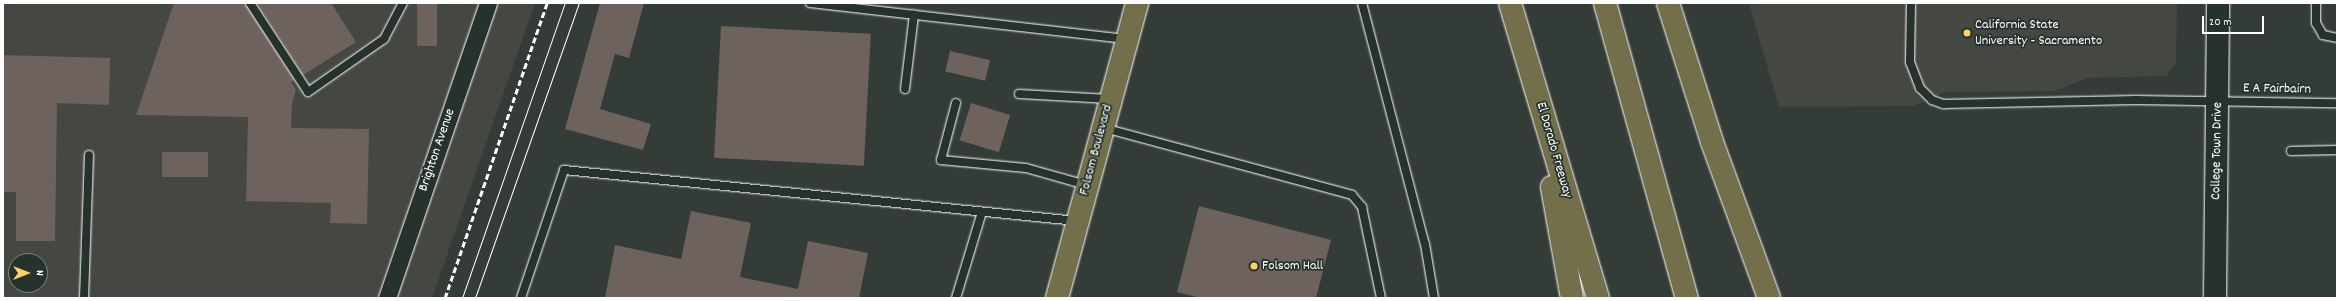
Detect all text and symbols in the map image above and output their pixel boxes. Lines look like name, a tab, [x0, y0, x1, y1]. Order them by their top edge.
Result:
scale bar	[2204, 8, 2266, 34]
text: 20 m	[2209, 14, 2232, 31]
place label: California State University - Sacramento	[1975, 17, 2102, 50]
marker: California State University - Sacramento	[1962, 28, 1972, 38]
street label: E A Fairbairn	[2243, 80, 2311, 98]
street label: El Dorado Freeway	[1532, 100, 1576, 200]
street label: College Town Drive	[2208, 102, 2226, 200]
street label: Folsom Boulevard	[1076, 103, 1116, 197]
street label: Brighton Avenue	[415, 106, 459, 194]
north arrow	[8, 253, 48, 293]
place label: Folsom Hall	[1262, 258, 1323, 274]
marker: Folsom Hall	[1249, 261, 1259, 271]
text: N	[31, 270, 47, 276]

